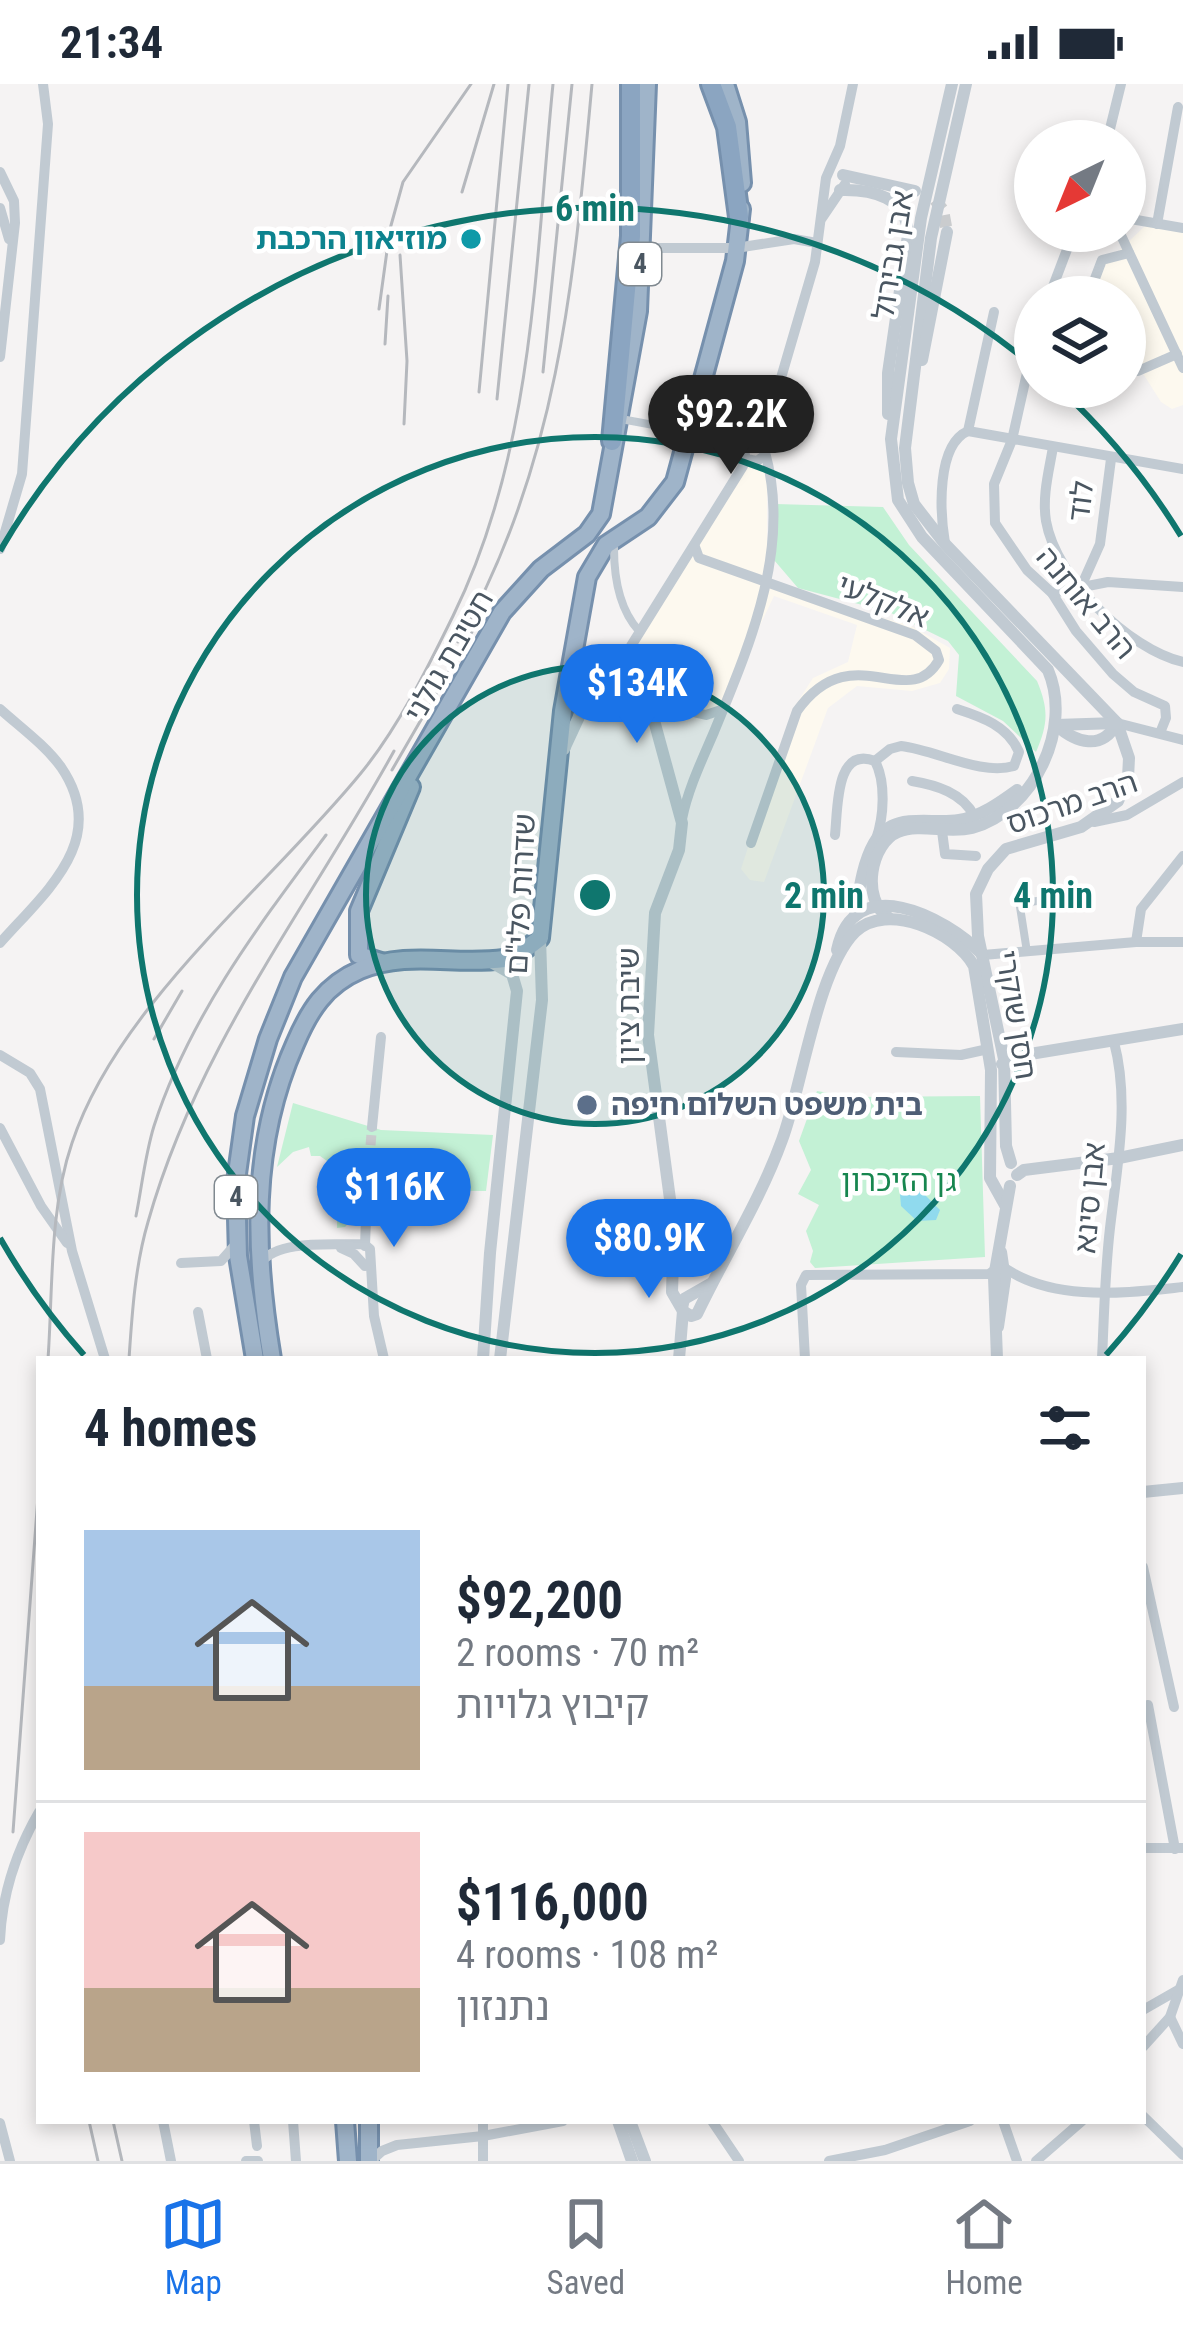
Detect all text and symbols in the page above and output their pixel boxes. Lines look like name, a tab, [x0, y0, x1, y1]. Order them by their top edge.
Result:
text: 21:34	[60, 16, 163, 69]
north arrow	[1014, 120, 1146, 252]
map controls	[1014, 120, 1146, 408]
text: 6 min	[555, 188, 635, 230]
street label: אבן גבירול	[865, 188, 920, 322]
place label: מוזיאון הרכבת	[256, 221, 447, 256]
marker: מוזיאון הרכבת	[458, 226, 484, 252]
road number: 4	[619, 243, 661, 285]
button: layers	[1014, 276, 1146, 408]
pin: $92.2K	[633, 375, 829, 477]
text: $92.2K	[675, 391, 787, 437]
street label: לוד	[1061, 478, 1100, 523]
street label: הרב אוחנה	[1029, 540, 1143, 666]
street label: אלקלעי	[832, 566, 934, 635]
street label: חטיבת גולני	[397, 584, 500, 728]
pin: $134K	[553, 644, 721, 746]
text: $134K	[587, 660, 687, 706]
street label: הרב מרכוס	[1002, 764, 1142, 841]
street label: שדרות פלי"ם	[499, 812, 542, 976]
centre of rings	[574, 874, 616, 916]
text: 2 min	[784, 875, 864, 917]
text: 4 min	[1013, 875, 1093, 917]
street label: שיבת ציון	[611, 947, 646, 1065]
street label: חסן שוקרי	[989, 948, 1044, 1082]
place label: בית משפט השלום חיפה	[611, 1087, 923, 1122]
marker: בית משפט השלום חיפה	[574, 1092, 600, 1118]
street label: אבן סינא	[1067, 1141, 1112, 1255]
pin: $116K	[310, 1148, 478, 1250]
park label: גן הזיכרון	[841, 1163, 957, 1198]
text: $116K	[344, 1164, 444, 1210]
road number: 4	[215, 1176, 257, 1218]
pin: $80.9K	[551, 1199, 747, 1301]
text: $80.9K	[593, 1215, 705, 1261]
icon: filters	[1032, 1395, 1098, 1461]
text: 4 homes	[84, 1399, 257, 1458]
text: $92,200	[456, 1571, 623, 1630]
icon: home	[180, 1578, 324, 1722]
text: 2 rooms · 70 m²	[456, 1630, 699, 1676]
text: קיבוץ גלויות	[456, 1682, 649, 1728]
text: $116,000	[456, 1873, 649, 1932]
icon: home	[180, 1880, 324, 2024]
text: 4 rooms · 108 m²	[456, 1932, 718, 1978]
text: נתנזון	[456, 1984, 550, 2030]
tab: Map	[160, 2191, 226, 2302]
tab: Saved	[547, 2191, 625, 2302]
tab: Home	[945, 2191, 1023, 2302]

